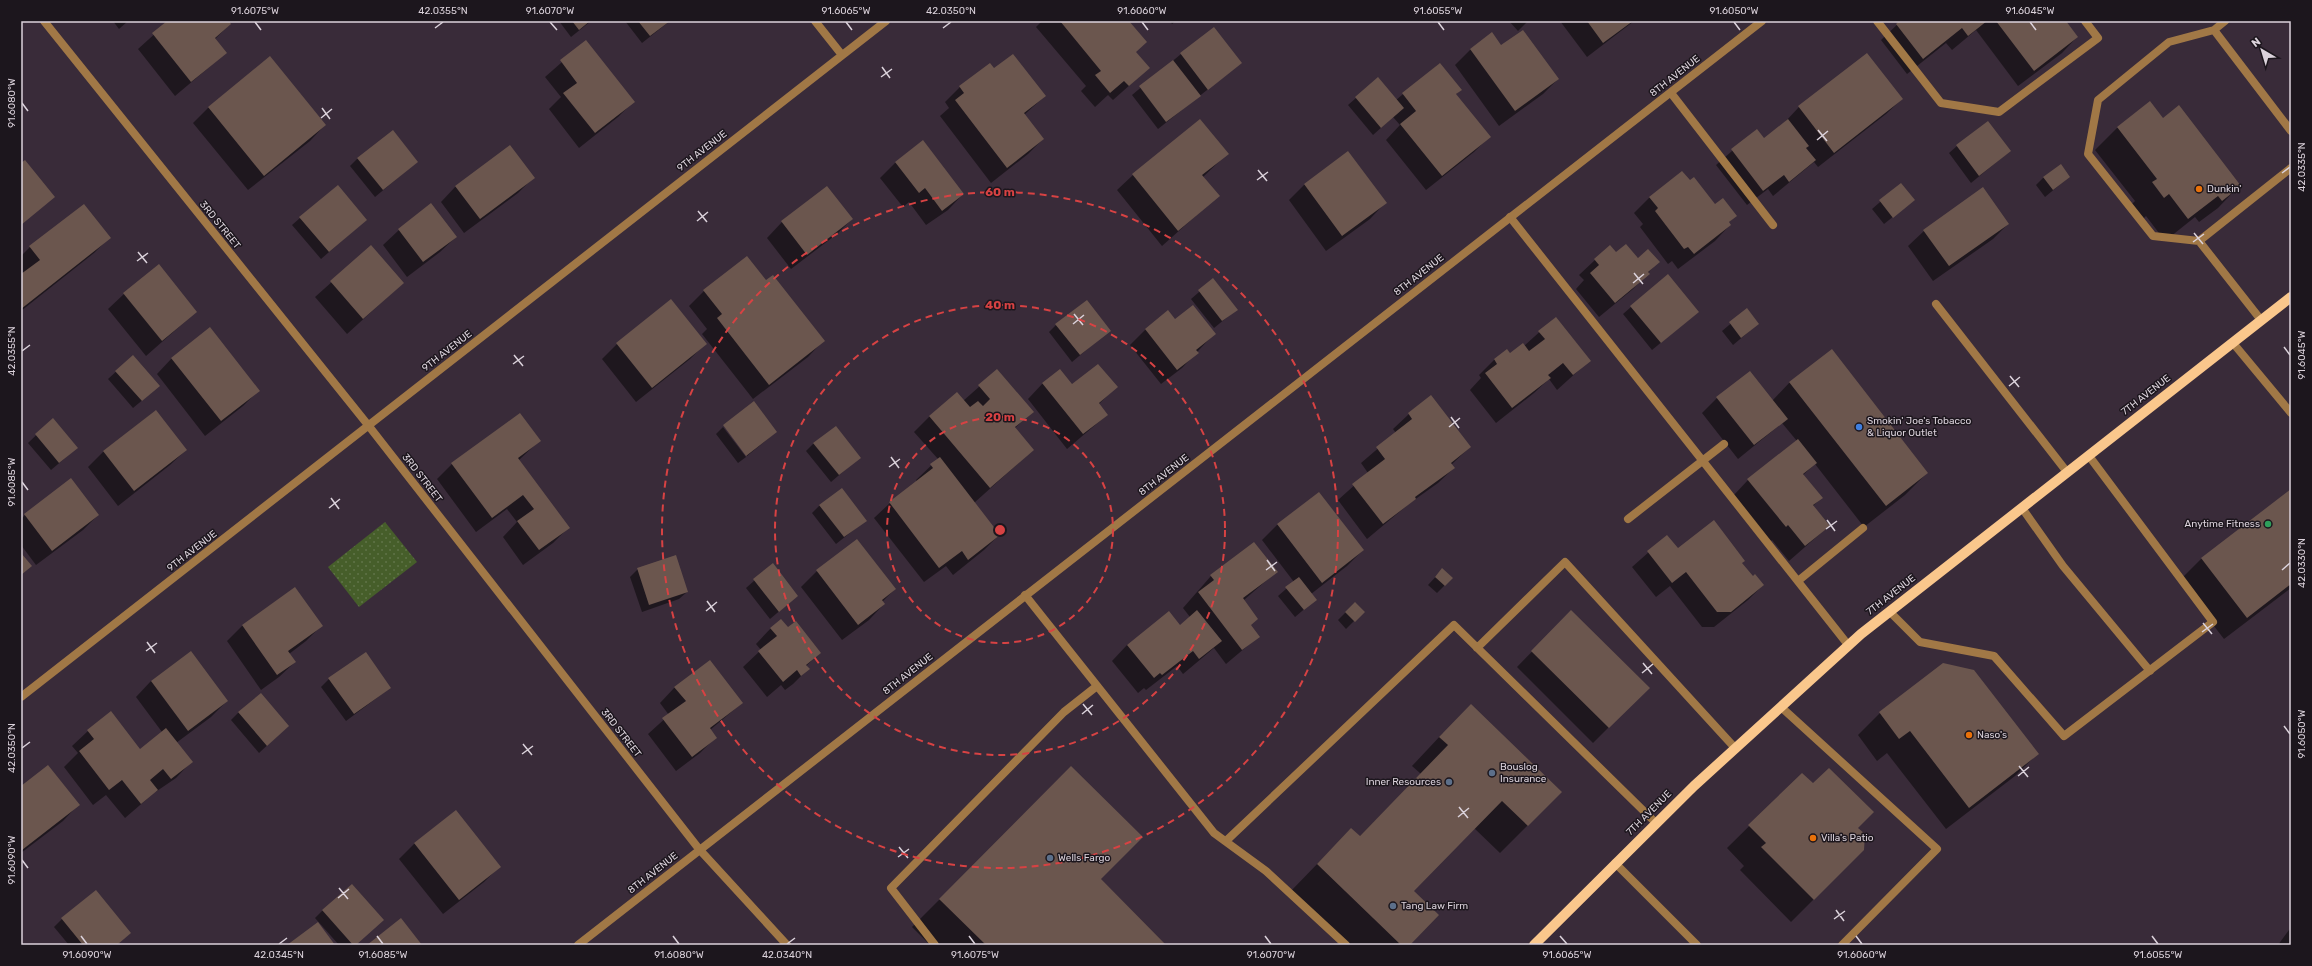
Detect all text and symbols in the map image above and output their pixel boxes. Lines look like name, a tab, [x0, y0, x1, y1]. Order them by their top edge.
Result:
text: 91.6075°W	[231, 5, 279, 17]
text: 42.0355°N	[418, 5, 468, 17]
text: 91.6070°W	[526, 5, 574, 17]
text: 91.6065°W	[822, 5, 870, 17]
text: 42.0350°N	[926, 5, 976, 17]
text: 91.6060°W	[1117, 5, 1167, 17]
text: 91.6055°W	[1414, 5, 1462, 17]
text: 91.6050°W	[1709, 5, 1759, 17]
text: 91.6045°W	[2005, 5, 2055, 17]
north arrow	[2242, 30, 2282, 70]
text: N	[2249, 35, 2263, 50]
street label: 8TH AVENUE	[1648, 53, 1702, 99]
text: 91.6080°W	[6, 78, 18, 128]
street label: 9TH AVENUE	[675, 128, 729, 174]
text: 42.0335°N	[2296, 142, 2308, 192]
place label: Dunkin'	[2207, 183, 2242, 195]
marker: Dunkin'	[2194, 184, 2204, 194]
text: 60 m	[985, 185, 1015, 199]
street label: 3RD STREET	[197, 199, 243, 252]
street label: 8TH AVENUE	[1392, 252, 1446, 298]
text: 40 m	[985, 298, 1015, 312]
text: 42.0355°N	[6, 326, 18, 376]
street label: 9TH AVENUE	[420, 328, 474, 374]
text: 91.6045°W	[2296, 330, 2308, 380]
street label: 7TH AVENUE	[2119, 372, 2173, 418]
text: 20 m	[985, 410, 1015, 424]
place label: Smokin' Joe's Tobacco & Liquor Outlet	[1867, 415, 1972, 439]
marker: Smokin' Joe's Tobacco & Liquor Outlet	[1854, 422, 1864, 432]
street label: 3RD STREET	[399, 451, 445, 505]
street label: 8TH AVENUE	[1137, 452, 1191, 498]
text: 91.6085°W	[6, 457, 18, 507]
place label: Anytime Fitness	[2185, 518, 2260, 530]
marker: Anytime Fitness	[2263, 519, 2273, 529]
centre of rings	[993, 523, 1007, 537]
street label: 9TH AVENUE	[165, 528, 219, 574]
text: 42.0330°N	[2296, 538, 2308, 588]
street label: 7TH AVENUE	[1864, 572, 1918, 618]
street label: 8TH AVENUE	[881, 651, 935, 697]
street label: 3RD STREET	[598, 706, 644, 760]
text: 91.6050°W	[2296, 709, 2308, 759]
text: 42.0350°N	[6, 723, 18, 773]
place label: Naso's	[1977, 729, 2007, 741]
marker: Naso's	[1964, 730, 1974, 740]
place label: Bouslog Insurance	[1500, 761, 1547, 785]
marker: Bouslog Insurance	[1487, 768, 1497, 778]
place label: Inner Resources	[1366, 776, 1441, 788]
marker: Inner Resources	[1444, 777, 1454, 787]
street label: 7TH AVENUE	[1624, 788, 1674, 838]
place label: Villa's Patio	[1821, 832, 1874, 844]
marker: Villa's Patio	[1808, 833, 1818, 843]
text: 91.6090°W	[6, 835, 18, 885]
street label: 8TH AVENUE	[626, 850, 680, 896]
place label: Wells Fargo	[1058, 852, 1111, 864]
marker: Wells Fargo	[1045, 853, 1055, 863]
place label: Tang Law Firm	[1401, 900, 1468, 912]
marker: Tang Law Firm	[1388, 901, 1398, 911]
text: 91.6090°W	[62, 949, 112, 961]
text: 42.0345°N	[254, 949, 304, 961]
text: 91.6085°W	[358, 949, 408, 961]
text: 91.6080°W	[654, 949, 704, 961]
text: 42.0340°N	[762, 949, 812, 961]
text: 91.6075°W	[951, 949, 999, 961]
text: 91.6070°W	[1247, 949, 1295, 961]
text: 91.6065°W	[1543, 949, 1591, 961]
text: 91.6060°W	[1837, 949, 1887, 961]
text: 91.6055°W	[2134, 949, 2182, 961]

